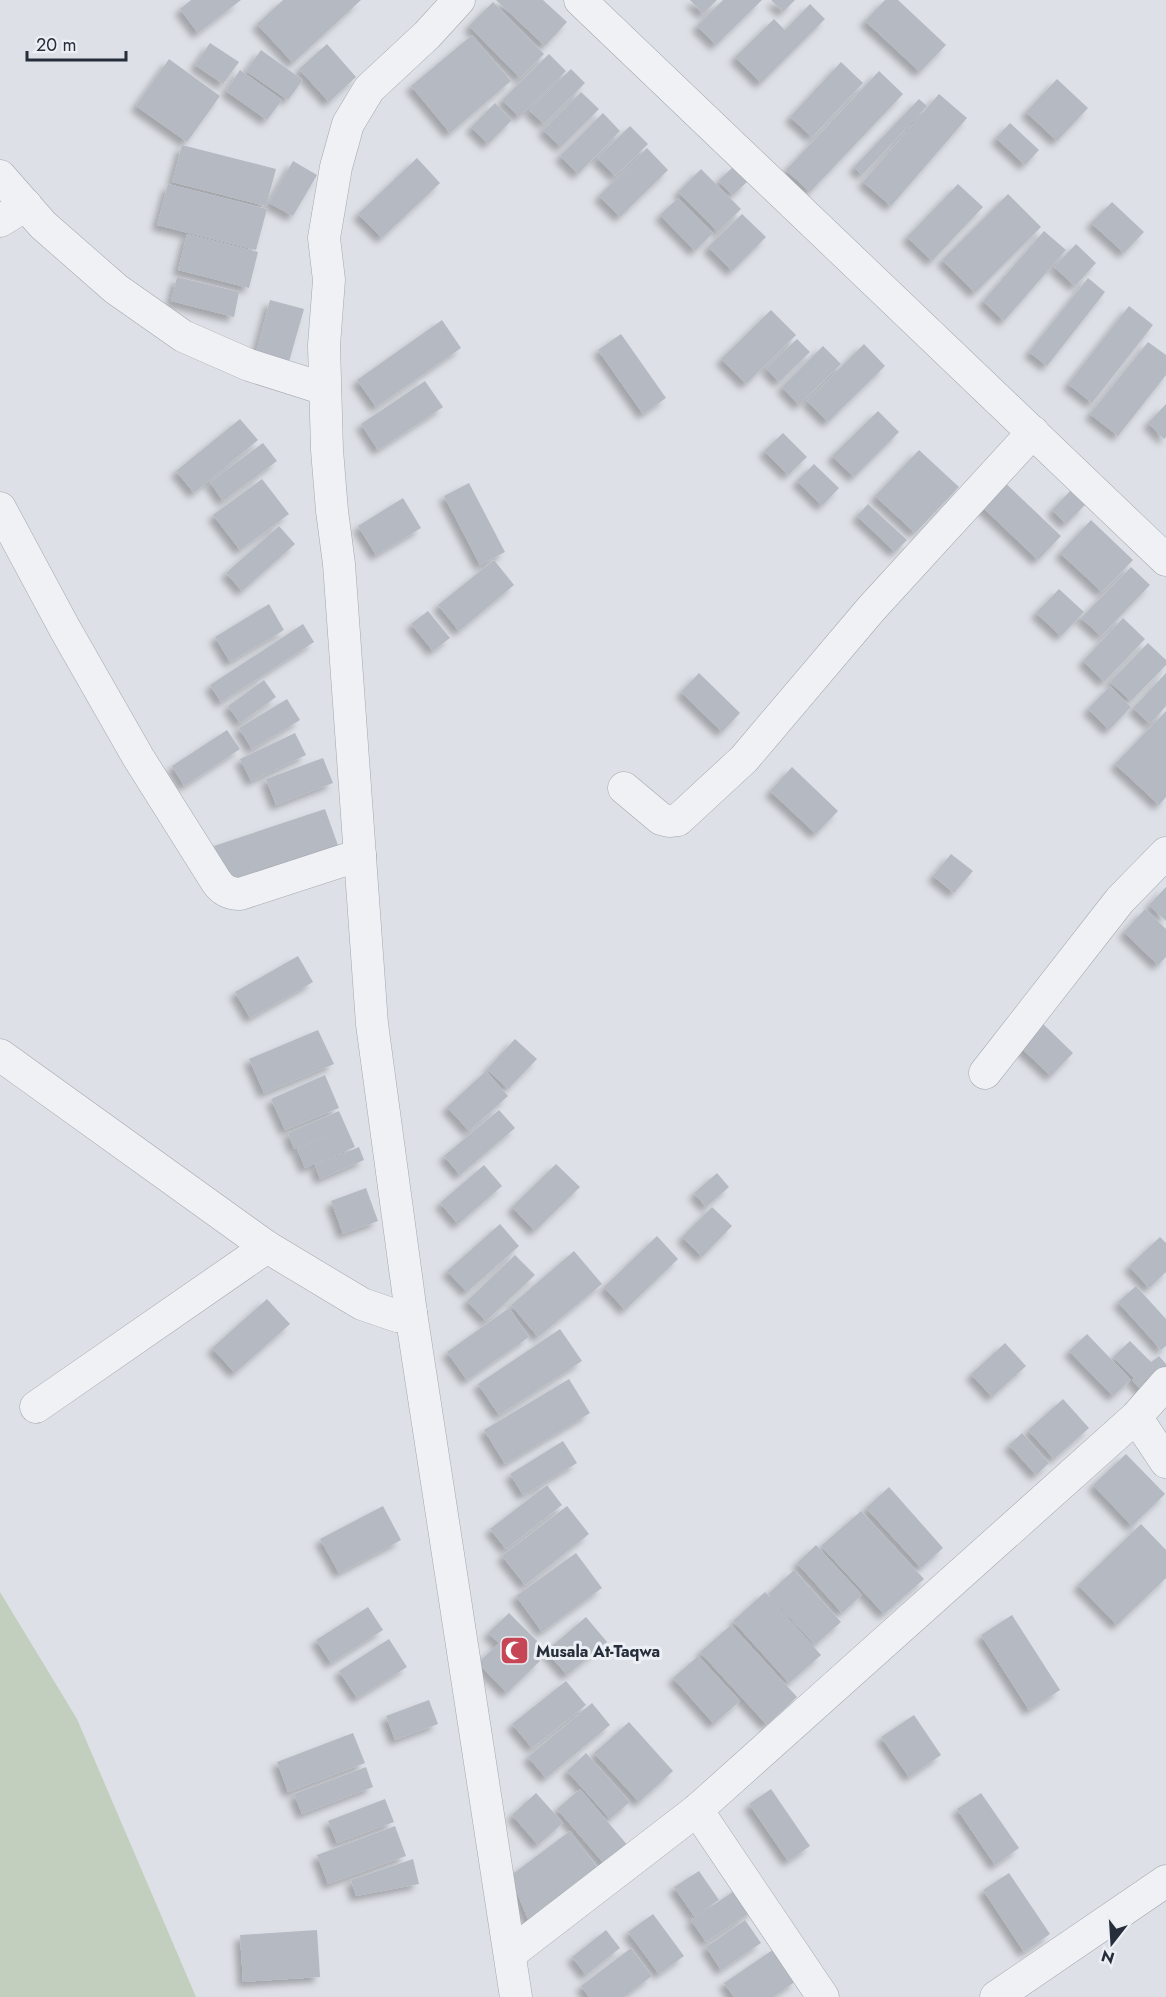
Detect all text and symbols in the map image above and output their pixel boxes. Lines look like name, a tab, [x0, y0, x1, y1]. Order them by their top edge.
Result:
scale bar	[27, 24, 126, 62]
text: 20 m	[36, 32, 76, 58]
mosque icon: Musala At-Taqwa	[499, 1635, 531, 1667]
place label: Musala At-Taqwa	[536, 1640, 660, 1663]
north arrow	[1082, 1913, 1142, 1973]
text: N	[1098, 1944, 1117, 1970]

